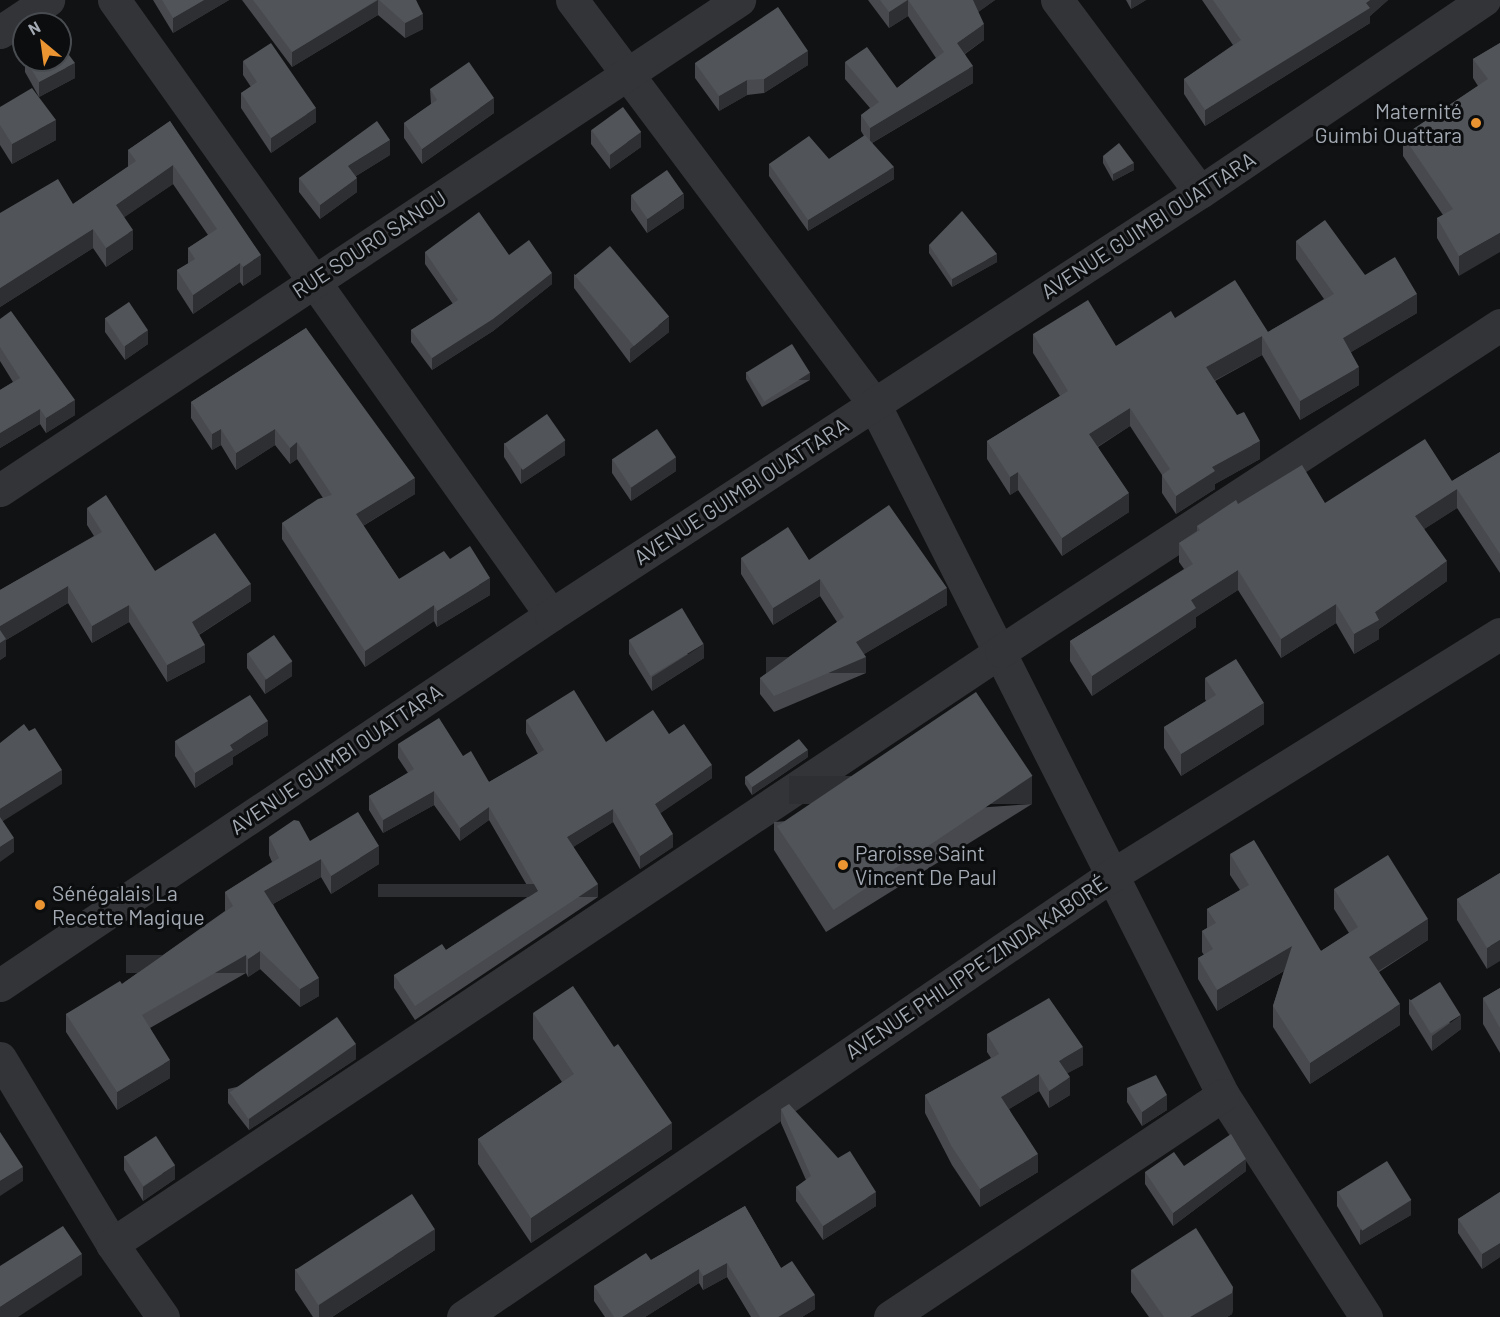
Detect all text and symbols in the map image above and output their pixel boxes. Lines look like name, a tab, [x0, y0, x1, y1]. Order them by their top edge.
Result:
north arrow	[12, 12, 72, 72]
text: N	[25, 17, 43, 38]
place label: Maternité Guimbi Ouattara	[1315, 98, 1462, 148]
marker: Maternité Guimbi Ouattara	[1467, 114, 1485, 132]
street label: AVENUE GUIMBI OUATTARA	[1036, 146, 1260, 304]
street label: RUE SOURO SANOU	[287, 185, 451, 303]
street label: AVENUE GUIMBI OUATTARA	[629, 412, 853, 570]
street label: AVENUE GUIMBI OUATTARA	[225, 678, 447, 840]
place label: Paroisse Saint Vincent De Paul	[855, 840, 997, 890]
marker: Paroisse Saint Vincent De Paul	[836, 858, 850, 872]
street label: AVENUE PHILIPPE ZINDA KABORÉ	[840, 870, 1112, 1064]
place label: Sénégalais La Recette Magique	[52, 880, 205, 930]
marker: Sénégalais La Recette Magique	[33, 898, 47, 912]

